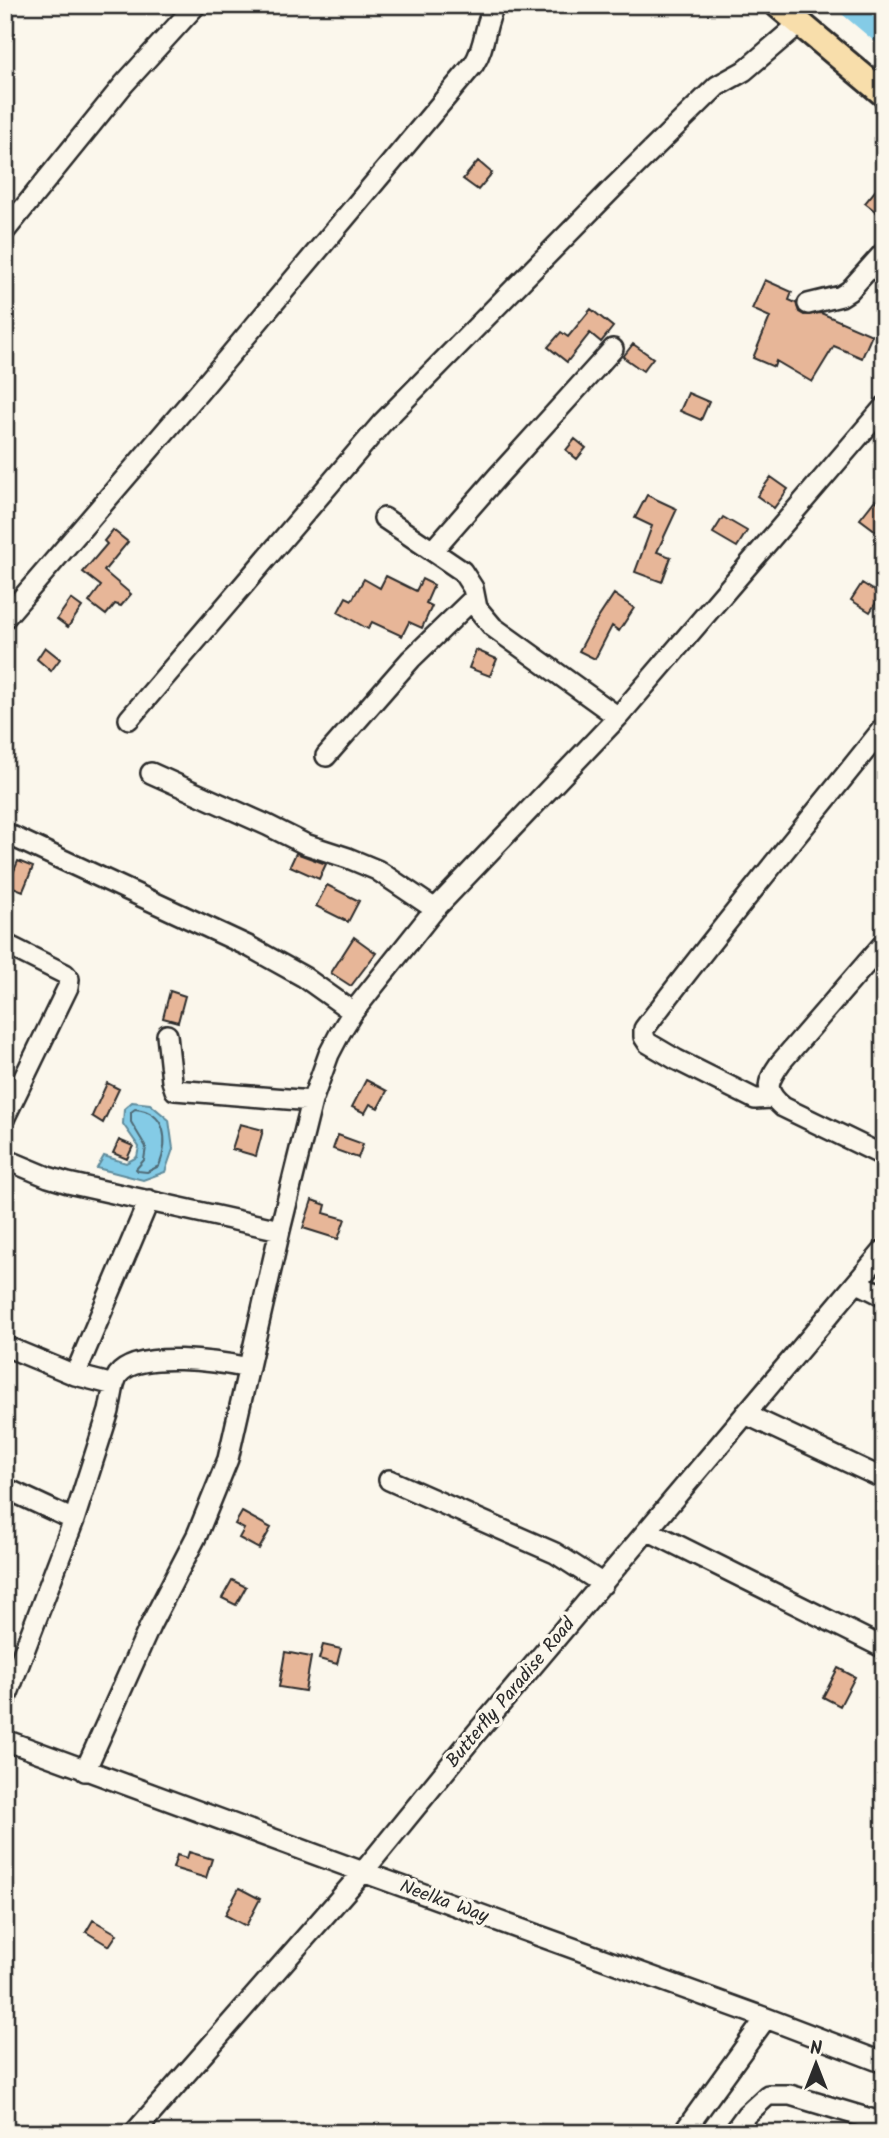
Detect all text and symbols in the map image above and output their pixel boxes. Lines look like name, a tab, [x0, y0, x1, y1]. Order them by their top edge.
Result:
street label: Butterfly Paradise Road	[439, 1611, 583, 1775]
street label: Neelka Way	[395, 1872, 494, 1932]
north arrow	[780, 2030, 850, 2100]
text: N	[810, 2034, 822, 2064]

